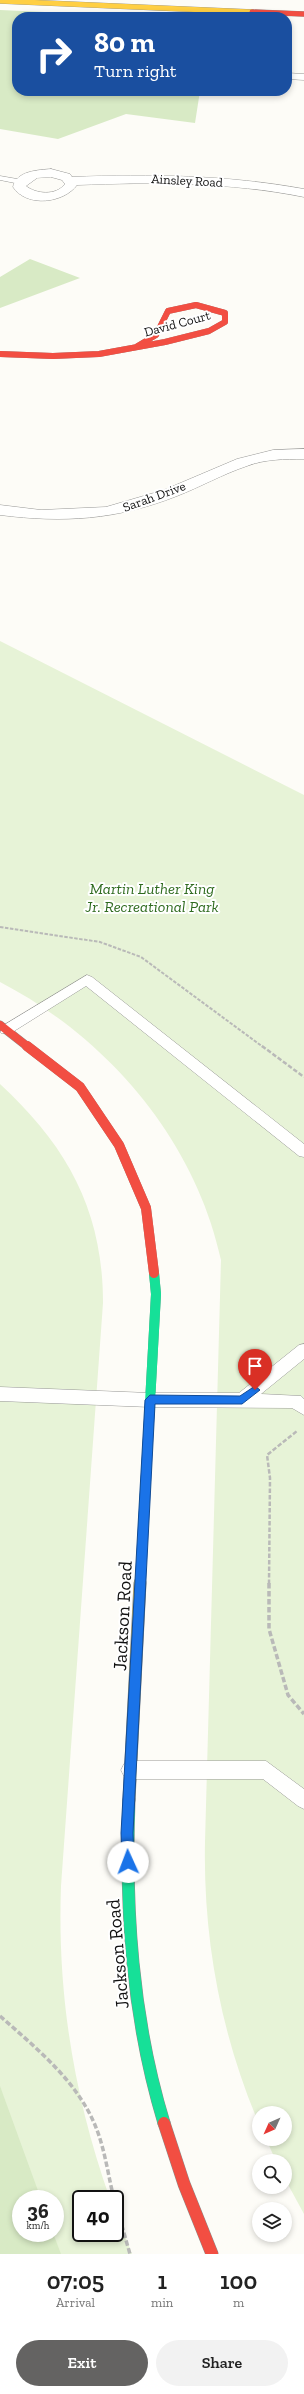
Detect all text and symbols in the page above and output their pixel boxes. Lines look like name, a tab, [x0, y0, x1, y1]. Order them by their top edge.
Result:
text: 80 m	[94, 26, 155, 59]
icon: right	[28, 28, 80, 80]
text: Turn right	[94, 60, 176, 82]
street label: Ainsley Road	[151, 171, 223, 190]
street label: David Court	[142, 307, 212, 340]
street label: Sarah Drive	[121, 478, 188, 515]
park label: Martin Luther King Jr. Recreational Park	[84, 879, 219, 916]
pin	[238, 1349, 272, 1390]
icon: arrive	[244, 1355, 266, 1377]
street label: Jackson Road	[108, 1560, 137, 1672]
position arrow	[107, 1841, 149, 1883]
street label: Jackson Road	[101, 1898, 134, 2010]
north arrow	[252, 2106, 292, 2146]
map controls	[252, 2106, 292, 2242]
button: search	[252, 2154, 292, 2194]
speed limit sign: 40	[72, 2190, 124, 2242]
text: 36	[27, 2199, 49, 2223]
button: layers	[252, 2202, 292, 2242]
text: km/h	[27, 2220, 49, 2232]
text: 07:05	[47, 2266, 104, 2295]
text: 1	[157, 2266, 167, 2295]
text: 100	[220, 2266, 257, 2295]
text: Arrival	[56, 2295, 95, 2310]
text: min	[151, 2295, 173, 2310]
text: m	[233, 2295, 244, 2310]
button: Exit	[16, 2340, 148, 2386]
button: Share	[156, 2340, 288, 2386]

